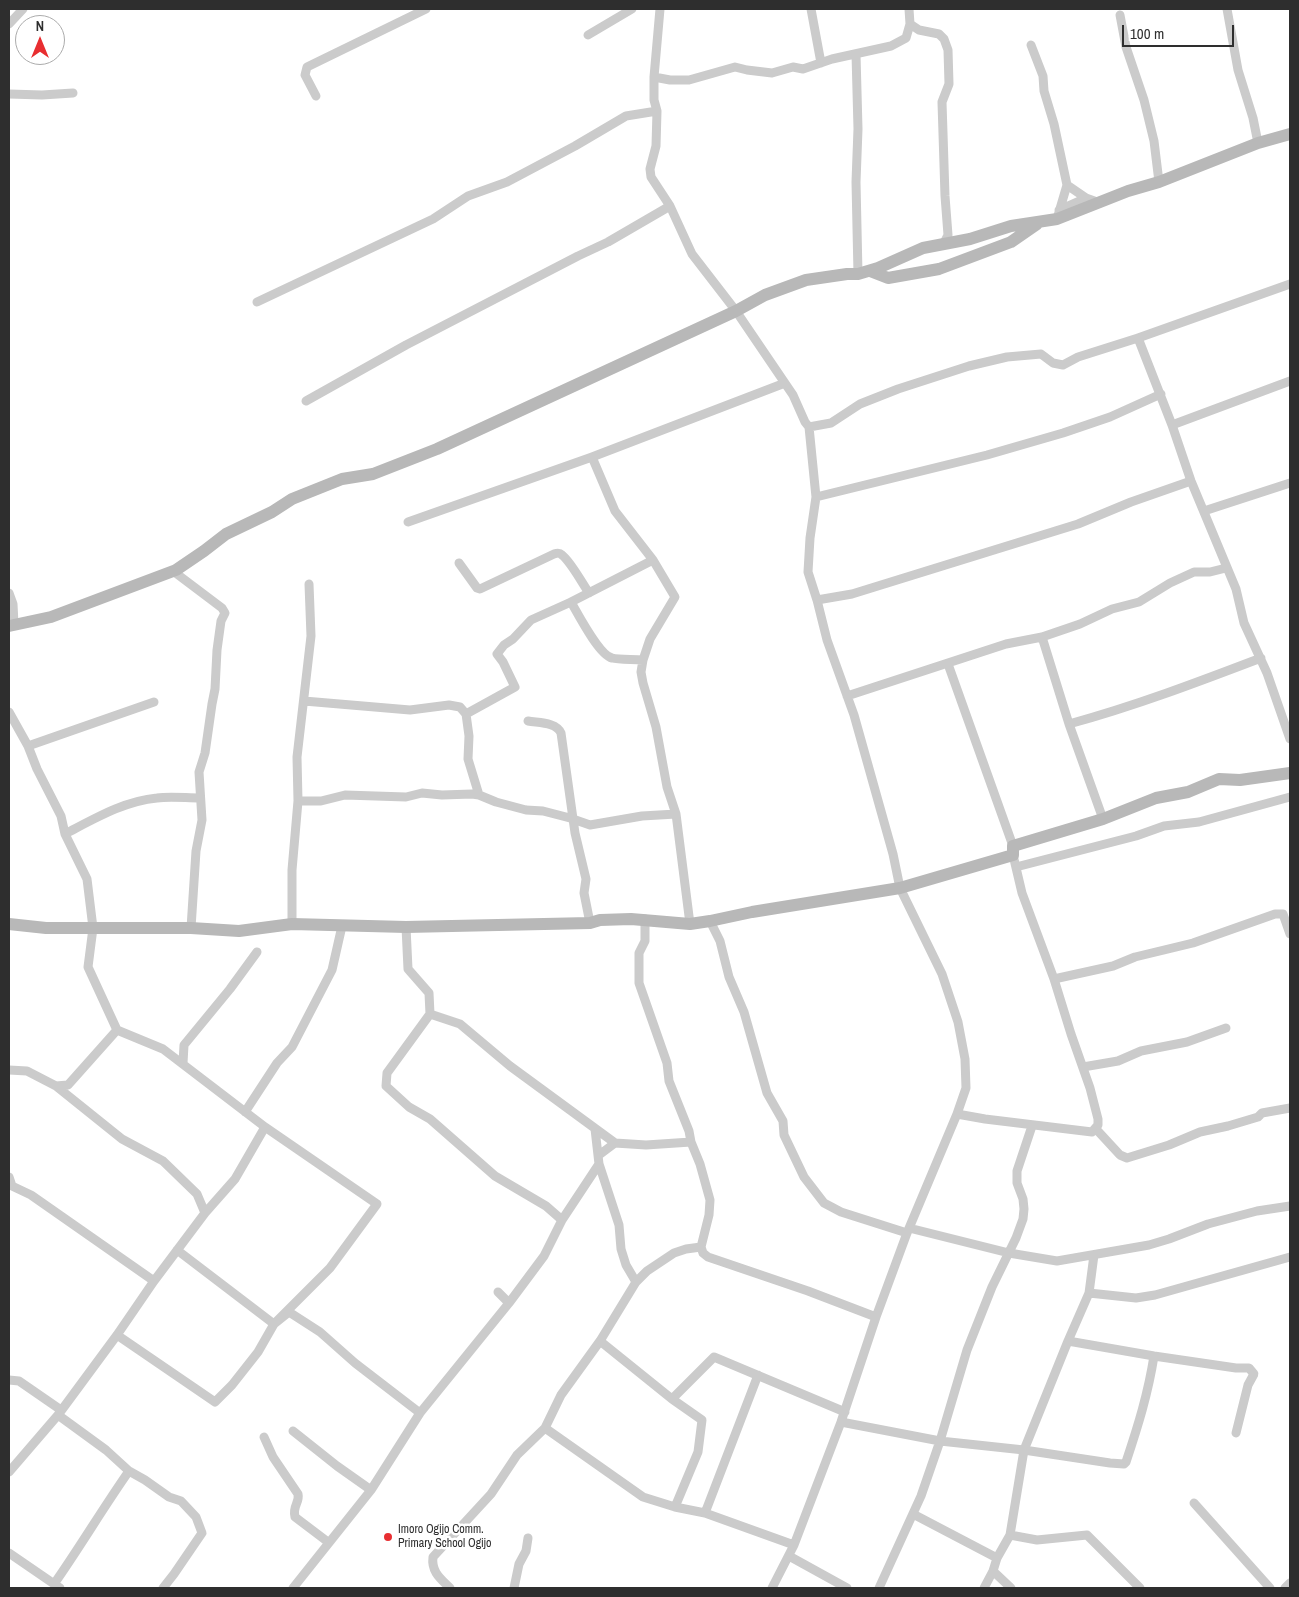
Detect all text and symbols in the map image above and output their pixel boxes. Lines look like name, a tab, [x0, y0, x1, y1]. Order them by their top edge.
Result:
north arrow	[15, 15, 65, 65]
scale bar	[1124, 15, 1236, 47]
text: N	[36, 17, 44, 35]
text: 100 m	[1130, 23, 1164, 44]
place label: Imoro Ogijo Comm. Primary School Ogijo	[398, 1523, 492, 1551]
marker: Imoro Ogijo Comm. Primary School Ogijo	[382, 1531, 394, 1543]

